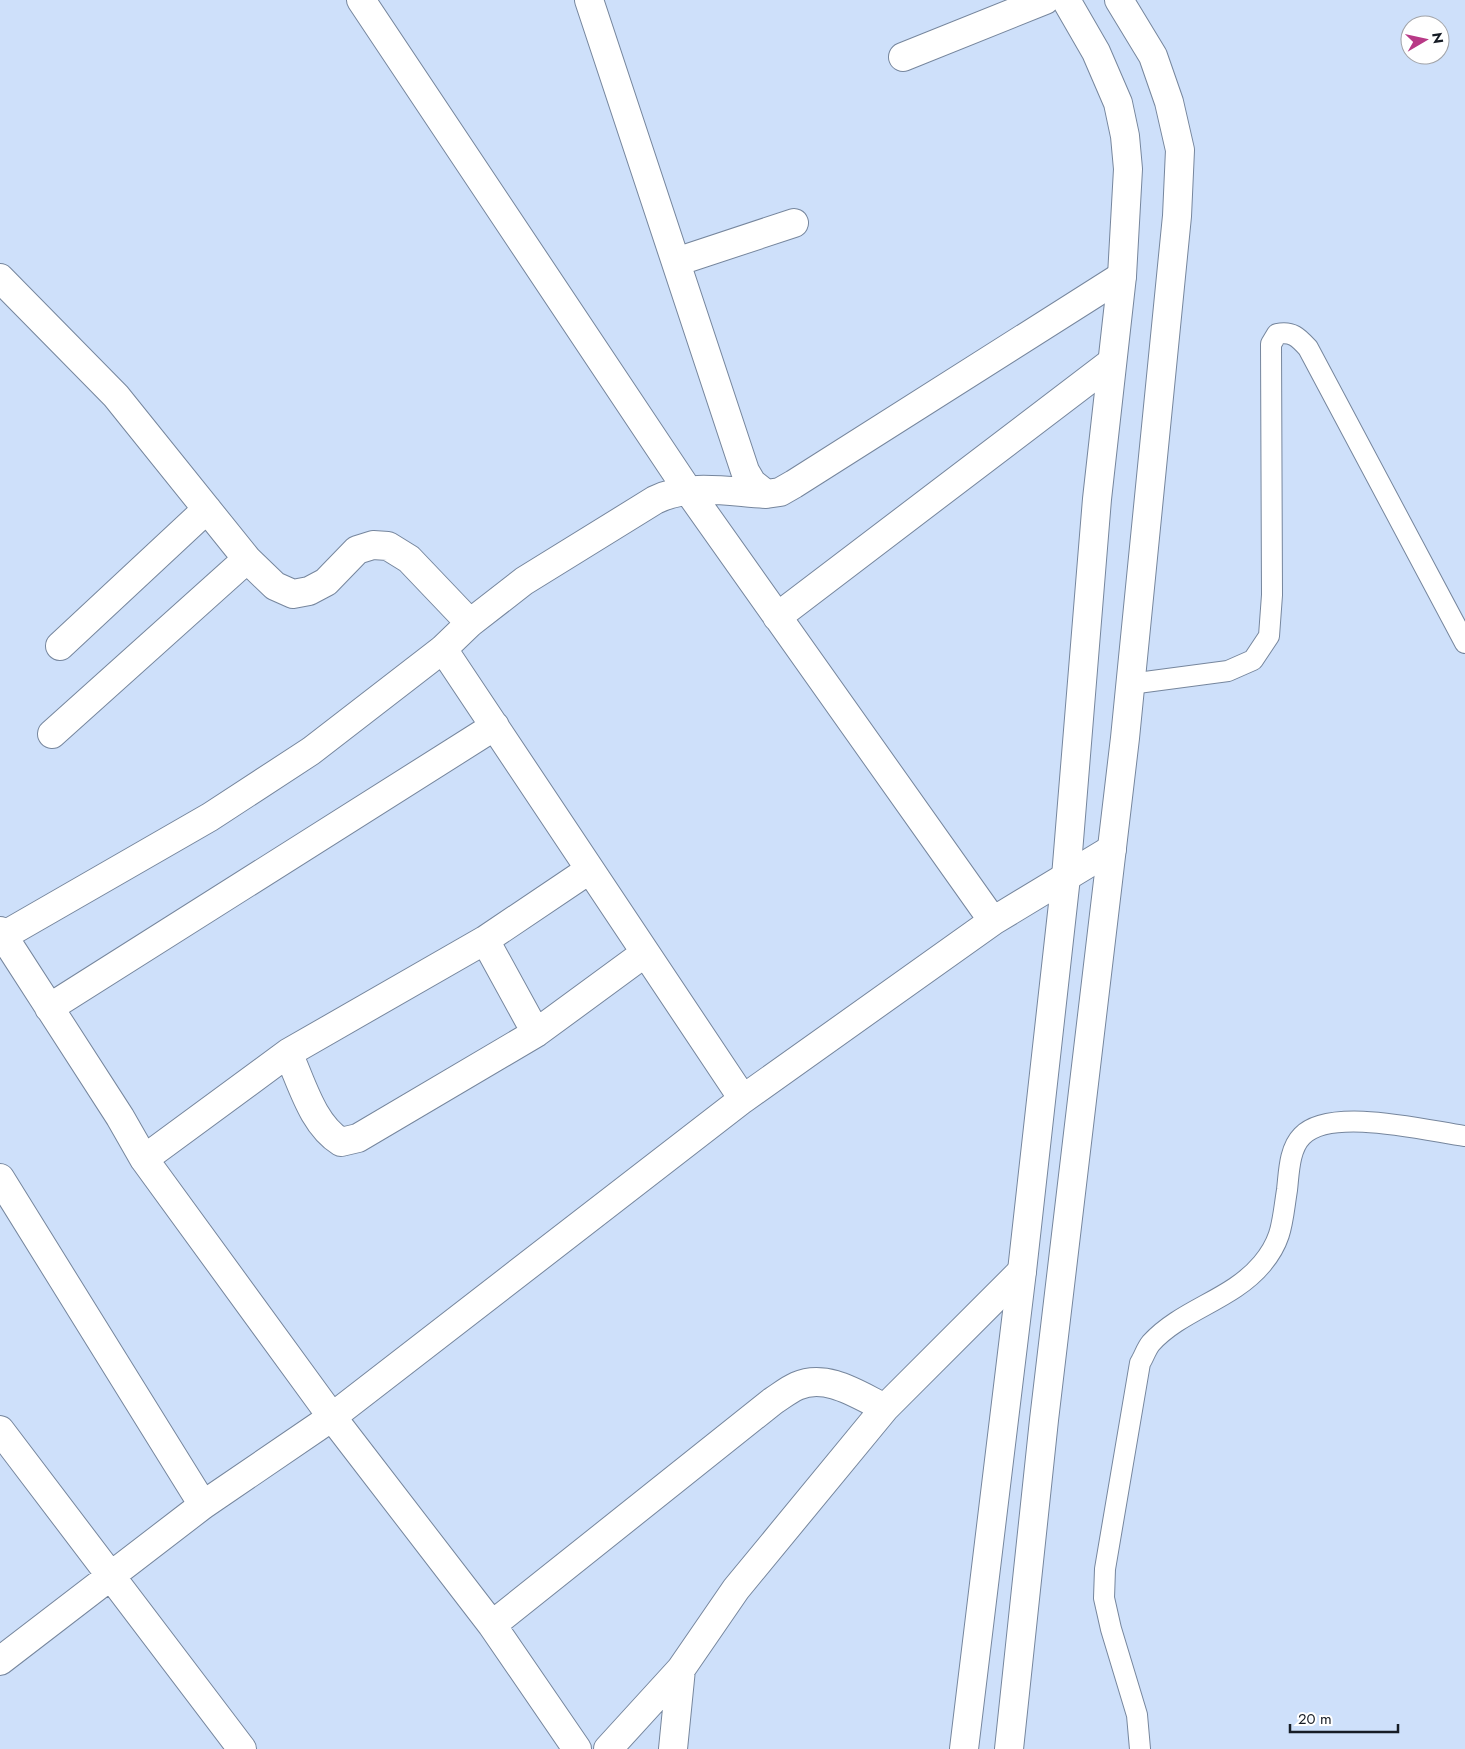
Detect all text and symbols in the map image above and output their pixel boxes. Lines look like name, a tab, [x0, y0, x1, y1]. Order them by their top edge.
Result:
north arrow	[1400, 15, 1450, 65]
text: N	[1427, 31, 1449, 45]
scale bar	[1290, 1702, 1398, 1734]
text: 20 m	[1298, 1708, 1332, 1730]

